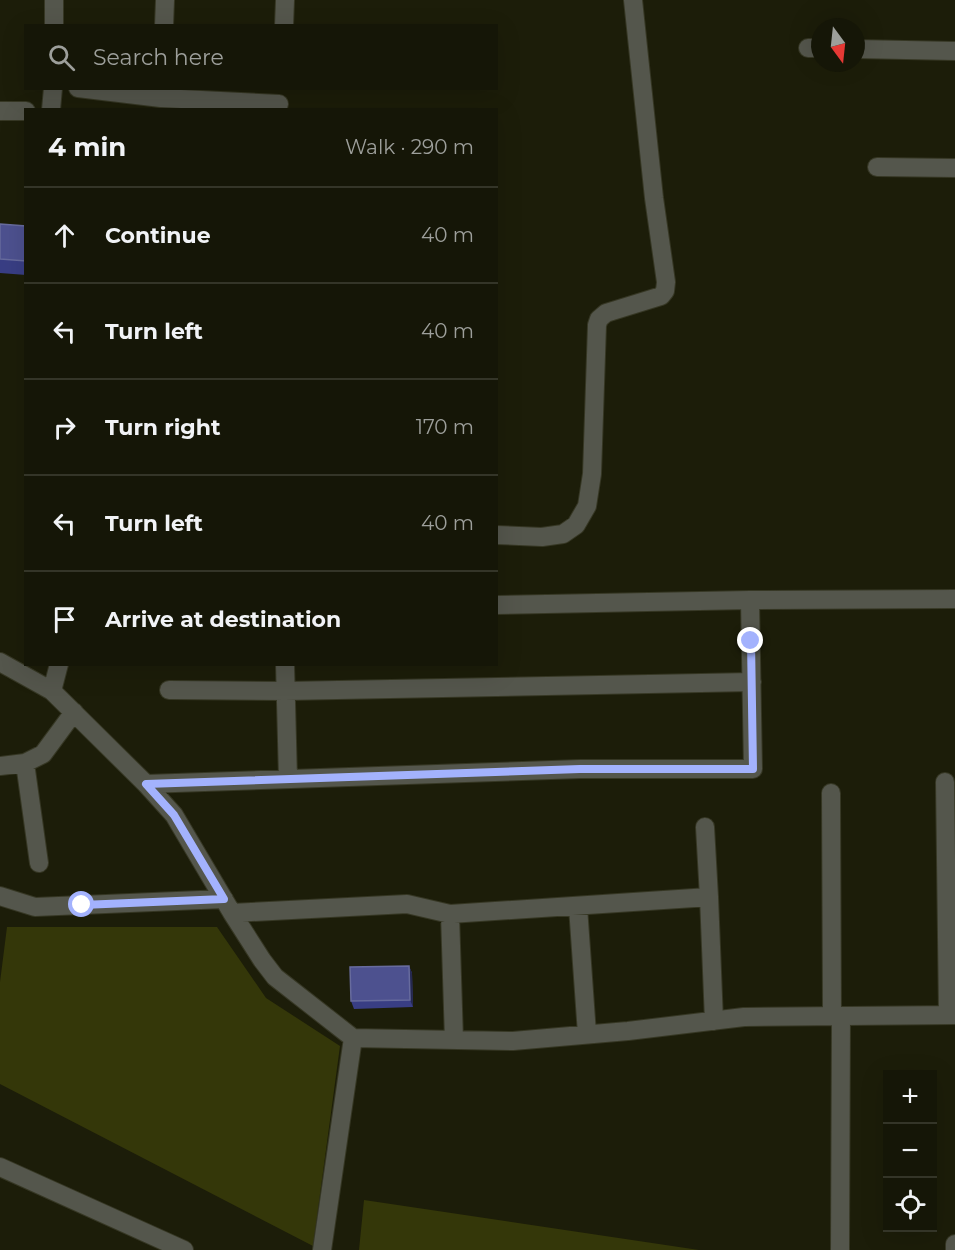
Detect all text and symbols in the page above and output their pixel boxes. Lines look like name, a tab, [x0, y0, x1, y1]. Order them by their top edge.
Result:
north arrow	[811, 18, 865, 72]
search box	[24, 24, 498, 90]
icon: search	[45, 41, 78, 74]
text: Search here	[93, 44, 224, 71]
text: 4 min	[48, 131, 126, 163]
text: Walk · 290 m	[345, 135, 474, 159]
icon: ahead	[48, 219, 81, 252]
text: Continue	[105, 222, 211, 249]
text: 40 m	[421, 223, 474, 247]
icon: left	[48, 315, 81, 348]
text: Turn left	[105, 318, 203, 345]
text: 40 m	[421, 319, 474, 343]
icon: right	[48, 411, 81, 444]
text: Turn right	[105, 414, 220, 441]
text: 170 m	[416, 415, 474, 439]
icon: left	[48, 507, 81, 540]
text: Turn left	[105, 510, 203, 537]
text: 40 m	[421, 511, 474, 535]
icon: arrive	[48, 603, 81, 636]
text: Arrive at destination	[105, 606, 341, 633]
route end	[737, 627, 763, 653]
route start	[68, 891, 94, 917]
map controls	[883, 1070, 937, 1232]
button: +	[883, 1070, 937, 1124]
button: −	[883, 1124, 937, 1178]
button: locate	[883, 1178, 937, 1232]

